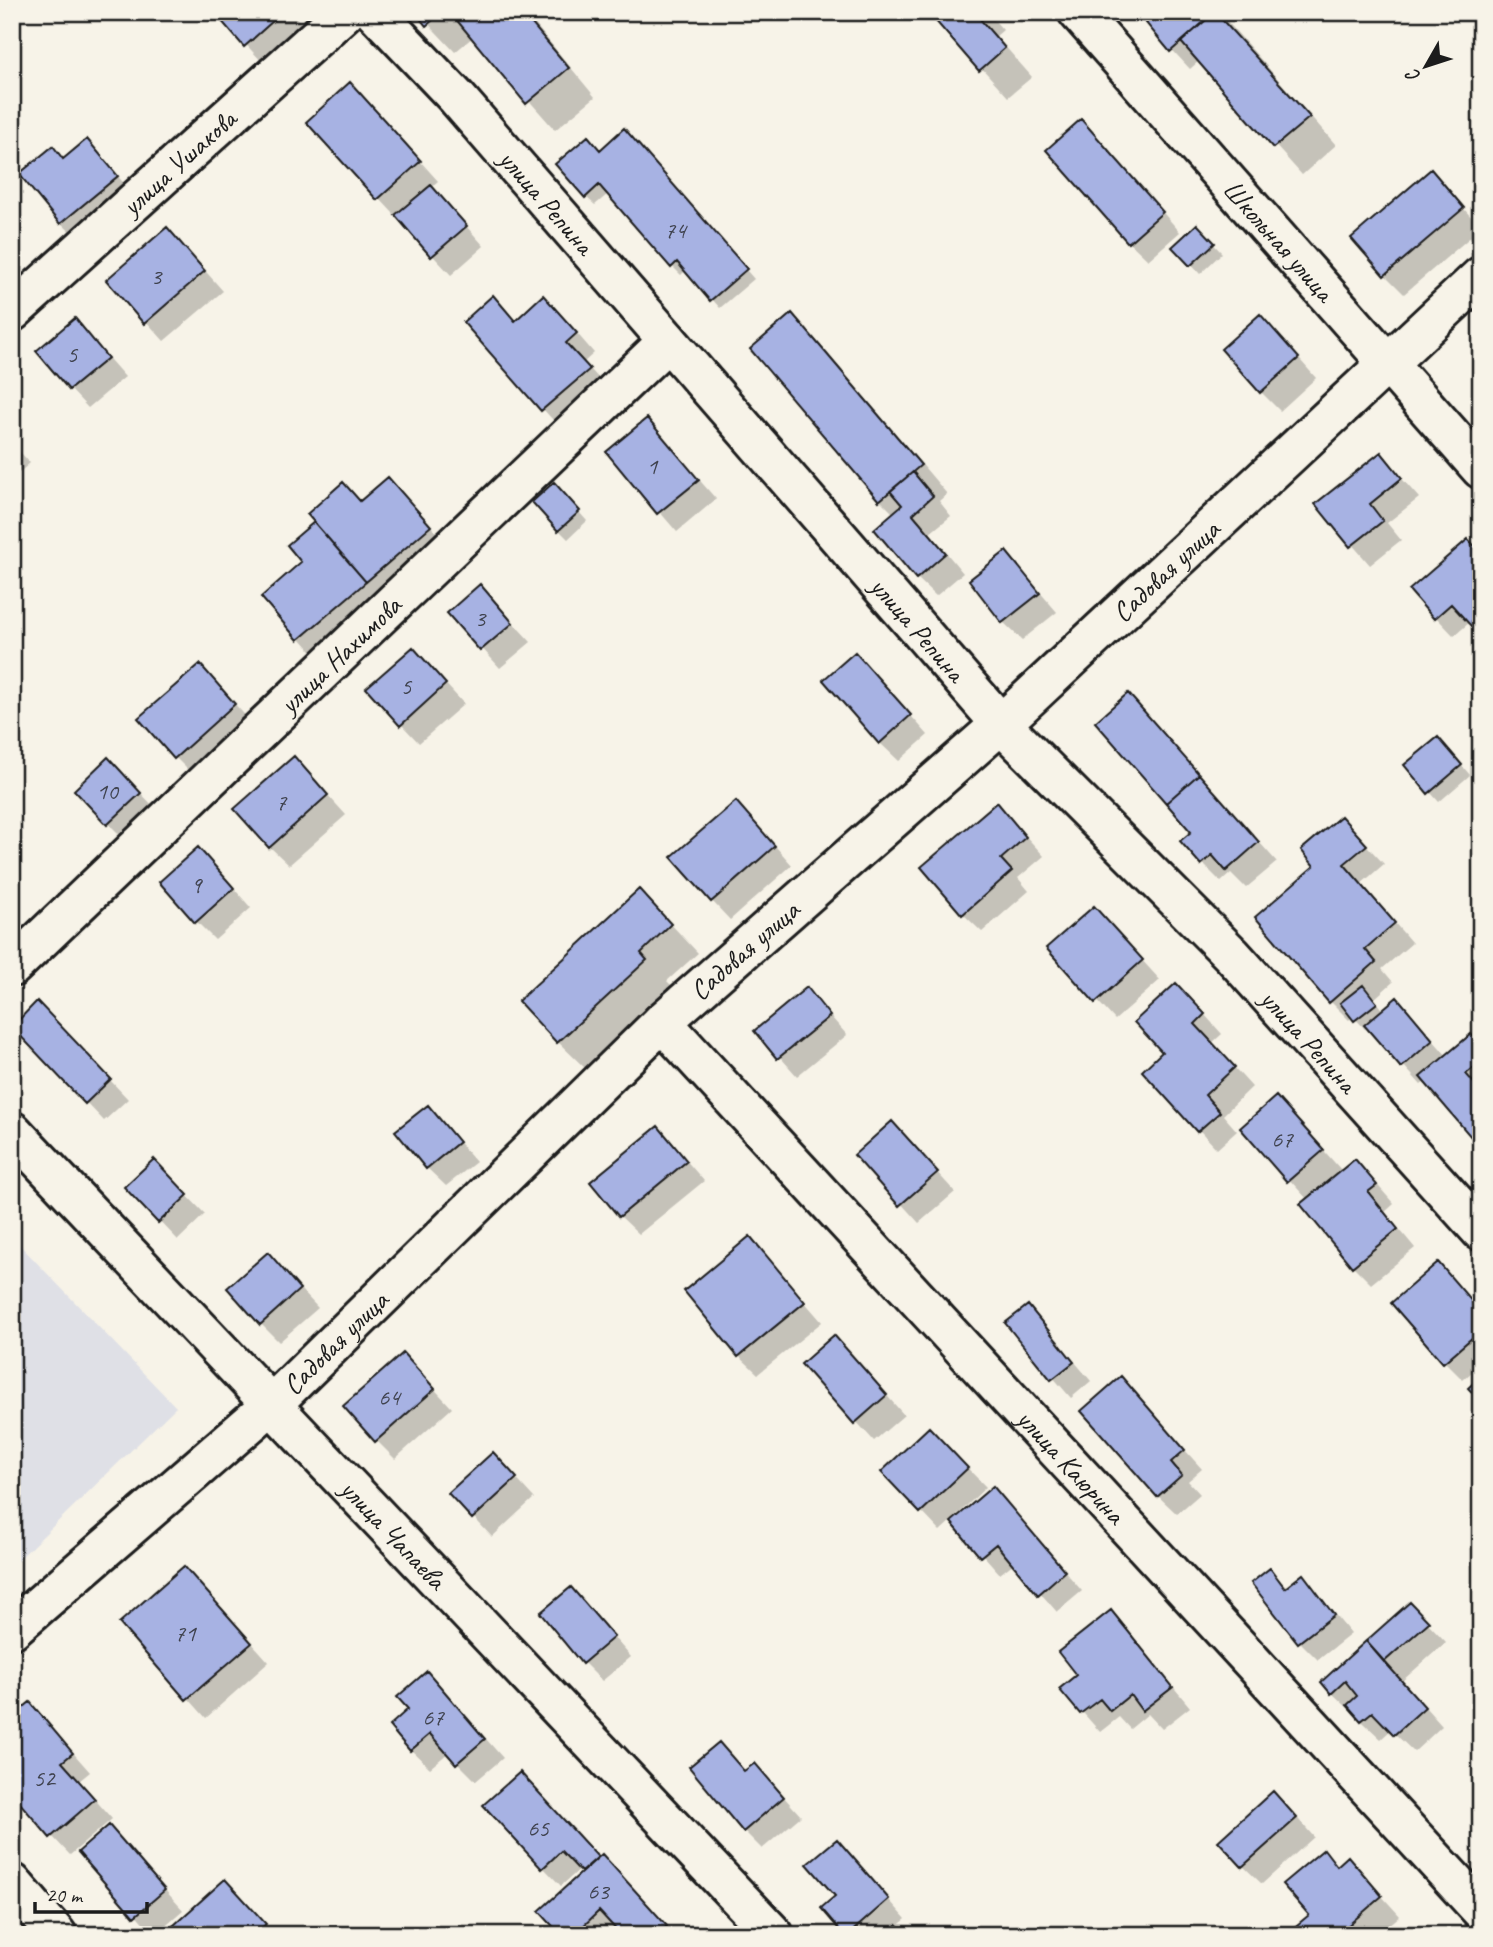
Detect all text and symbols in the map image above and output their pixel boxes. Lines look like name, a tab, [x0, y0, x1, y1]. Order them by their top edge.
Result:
north arrow	[1392, 32, 1462, 102]
text: С	[1400, 63, 1426, 87]
street label: улица Ушакова	[113, 100, 245, 224]
street label: улица Репина	[490, 141, 603, 264]
street label: Школьная улица	[1216, 172, 1343, 310]
house number: 74	[664, 215, 688, 245]
house number: 3	[151, 261, 164, 291]
house number: 5	[67, 339, 79, 369]
house number: 1	[647, 451, 659, 481]
street label: Садовая улица	[1105, 511, 1228, 630]
street label: улица Репина	[861, 568, 975, 691]
street label: улица Нахимова	[270, 587, 410, 722]
house number: 3	[475, 603, 488, 633]
house number: 5	[401, 671, 413, 701]
house number: 10	[96, 776, 120, 806]
house number: 7	[276, 787, 288, 817]
house number: 9	[191, 870, 204, 900]
street label: Садовая улица	[682, 892, 808, 1008]
street label: улица Репина	[1252, 980, 1366, 1102]
house number: 67	[1271, 1124, 1294, 1154]
street label: Садовая улица	[275, 1282, 397, 1402]
house number: 64	[378, 1382, 402, 1412]
street label: улица Каюрина	[1008, 1400, 1134, 1532]
street label: улица Чапаева	[332, 1470, 455, 1598]
house number: 71	[174, 1618, 197, 1648]
house number: 67	[422, 1702, 445, 1732]
house number: 52	[33, 1763, 57, 1793]
house number: 65	[527, 1813, 550, 1843]
scale bar	[35, 1870, 147, 1914]
house number: 63	[587, 1876, 611, 1906]
text: 20 m	[46, 1882, 84, 1908]

